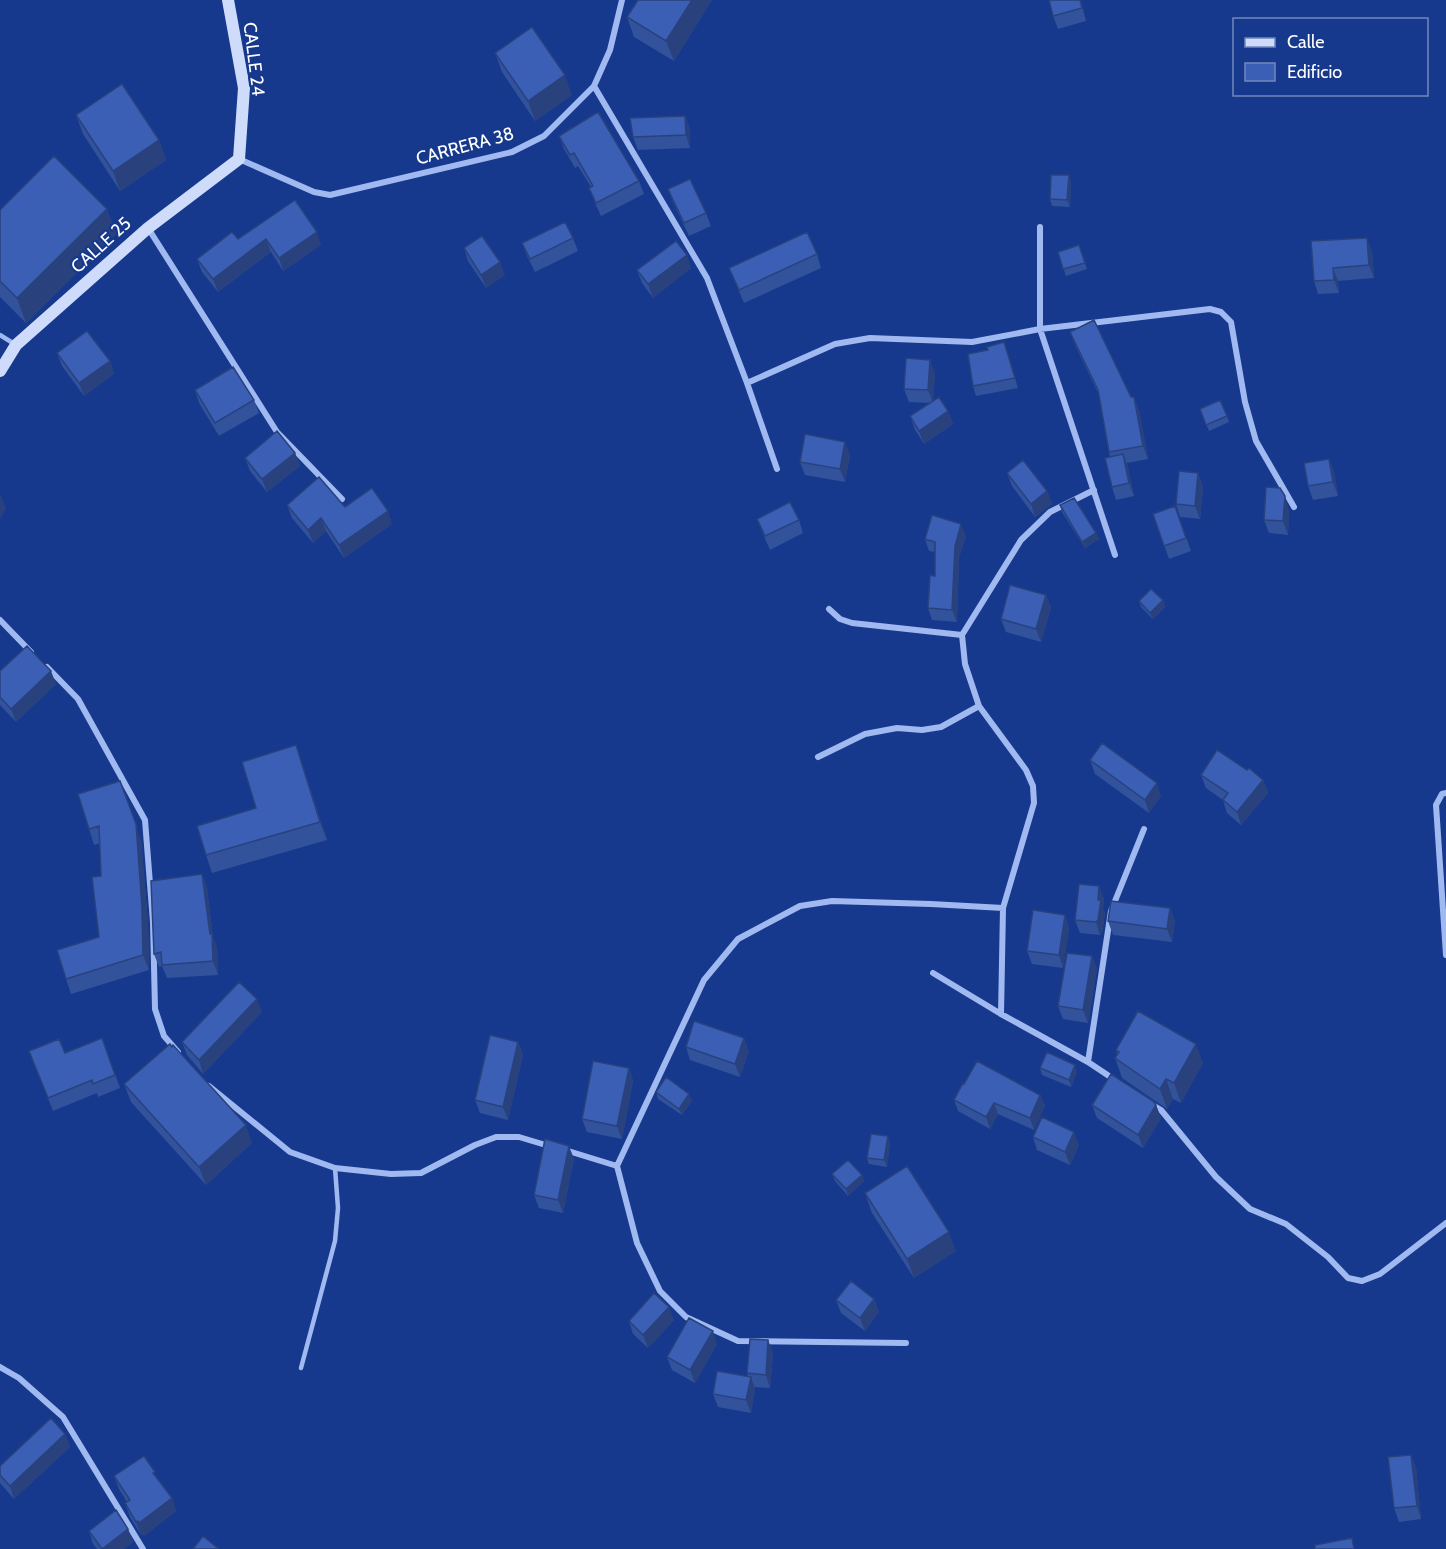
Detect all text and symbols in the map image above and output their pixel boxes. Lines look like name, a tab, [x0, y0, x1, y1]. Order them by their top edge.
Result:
legend	[1233, 18, 1428, 96]
street label: CALLE 24	[239, 21, 269, 97]
text: Calle	[1287, 31, 1324, 53]
text: Edificio	[1287, 61, 1342, 83]
street label: CARRERA 38	[414, 122, 516, 170]
street label: CALLE 25	[66, 212, 136, 278]

